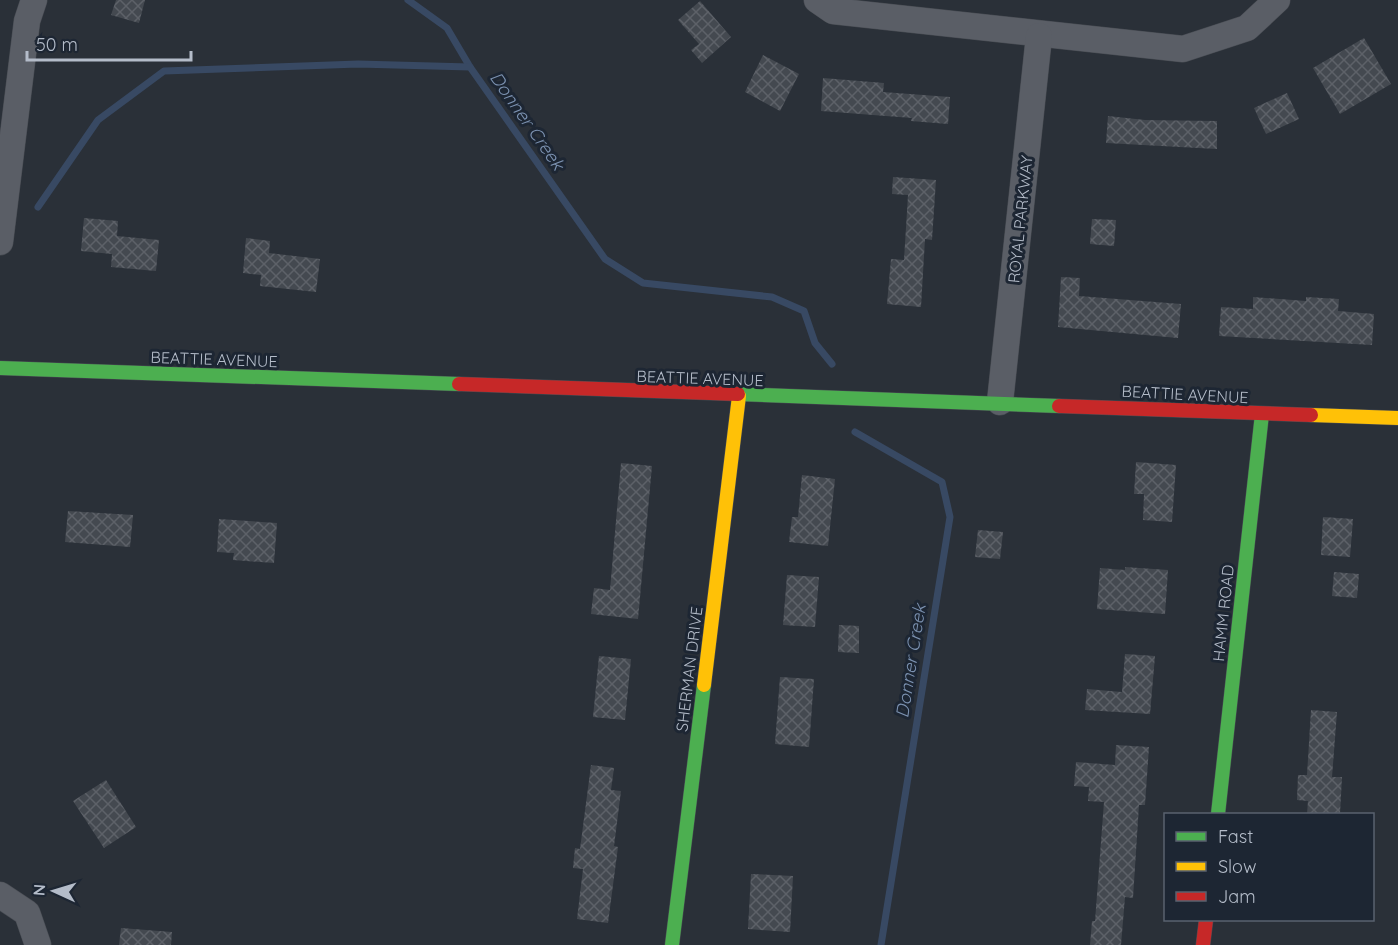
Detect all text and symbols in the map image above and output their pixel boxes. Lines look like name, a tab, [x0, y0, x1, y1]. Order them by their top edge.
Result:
scale bar	[27, 24, 190, 62]
text: 50 m	[36, 33, 78, 56]
water label: Donner Creek	[485, 67, 571, 176]
street label: ROYAL PARKWAY	[1003, 154, 1037, 284]
street label: BEATTIE AVENUE	[150, 347, 278, 371]
street label: BEATTIE AVENUE	[636, 366, 764, 390]
street label: BEATTIE AVENUE	[1121, 381, 1249, 407]
street label: HAMM ROAD	[1208, 564, 1238, 662]
water label: Donner Creek	[890, 601, 931, 720]
street label: SHERMAN DRIVE	[671, 605, 707, 733]
legend	[1164, 813, 1374, 921]
text: Fast	[1218, 825, 1253, 848]
text: Slow	[1218, 855, 1256, 878]
north arrow	[24, 861, 84, 921]
text: N	[29, 883, 49, 897]
text: Jam	[1218, 885, 1256, 908]

